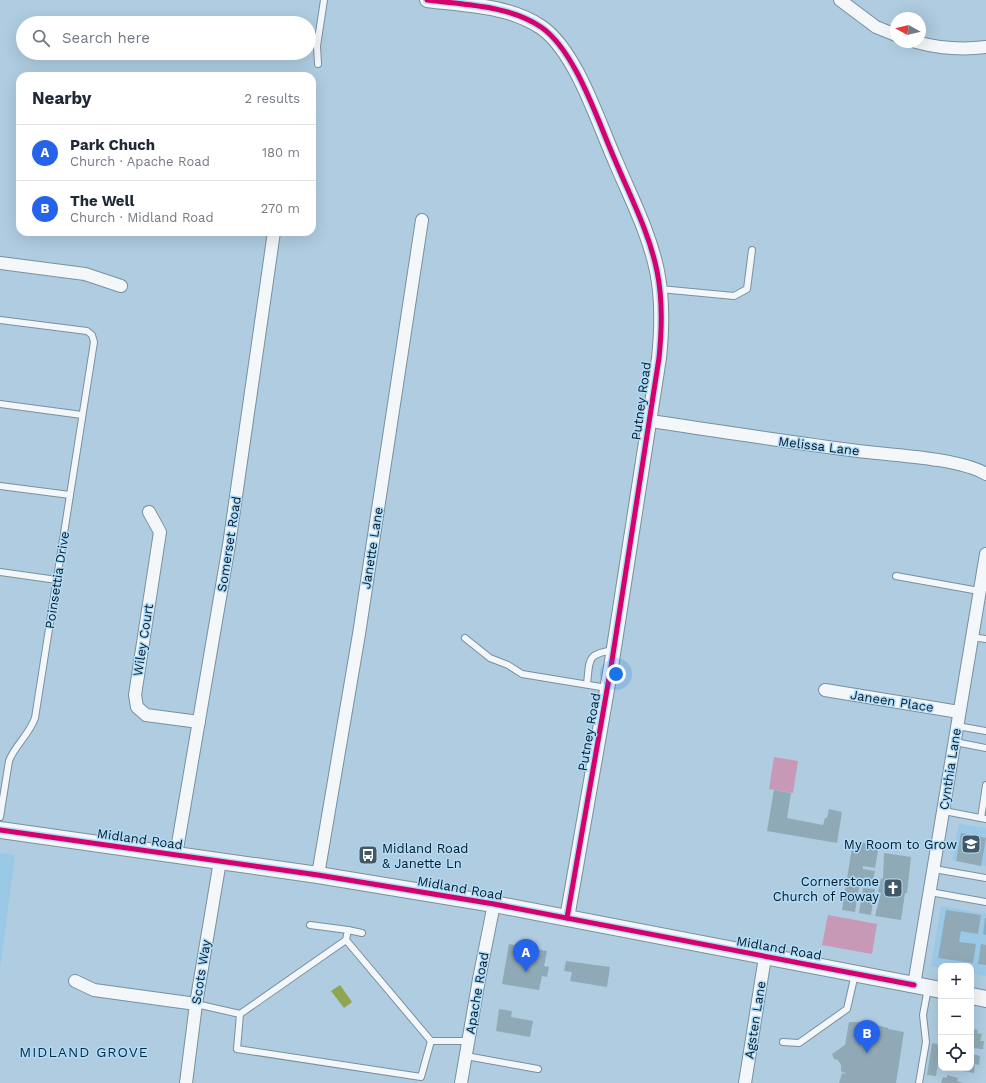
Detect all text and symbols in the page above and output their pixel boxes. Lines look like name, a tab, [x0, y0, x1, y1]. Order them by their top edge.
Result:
north arrow	[890, 12, 926, 48]
search box	[16, 16, 316, 60]
icon: search	[30, 27, 52, 49]
text: Search here	[62, 29, 150, 47]
text: Nearby	[32, 88, 91, 108]
text: 2 results	[245, 91, 300, 106]
text: Park Chuch	[70, 136, 155, 154]
text: A	[41, 145, 49, 160]
text: 180 m	[262, 145, 300, 160]
text: Church · Apache Road	[70, 154, 210, 169]
text: The Well	[70, 192, 134, 210]
text: B	[41, 201, 49, 216]
text: 270 m	[261, 201, 300, 216]
text: Church · Midland Road	[70, 210, 214, 225]
street label: Putney Road	[628, 361, 654, 441]
street label: Melissa Lane	[777, 434, 861, 458]
street label: Somerset Road	[214, 495, 244, 593]
street label: Janette Lane	[358, 506, 386, 590]
street label: Poinsettia Drive	[42, 530, 72, 630]
street label: Wiley Court	[130, 602, 156, 677]
your location	[606, 664, 626, 684]
street label: Janeen Place	[849, 687, 935, 715]
street label: Putney Road	[575, 692, 603, 772]
street label: Cynthia Lane	[936, 727, 964, 811]
street label: Midland Road	[96, 826, 184, 852]
school or university icon: My Room to Grow	[960, 833, 982, 855]
place label: My Room to Grow	[844, 837, 957, 852]
place label: Midland Road & Janette Ln	[382, 841, 468, 871]
bus stop icon: Midland Road & Janette Ln	[357, 844, 379, 866]
street label: Midland Road	[416, 873, 504, 903]
place label: Cornerstone Church of Poway	[773, 874, 879, 904]
church icon: Cornerstone Church of Poway	[882, 877, 904, 899]
street label: Midland Road	[735, 933, 823, 963]
street label: Scots Way	[188, 938, 214, 1005]
pin: A	[513, 939, 539, 972]
street label: Apache Road	[462, 951, 492, 1035]
map controls	[938, 963, 974, 1071]
button: +	[938, 963, 974, 999]
street label: Agsten Lane	[741, 980, 769, 1060]
button: −	[938, 999, 974, 1035]
pin: B	[854, 1020, 880, 1053]
button: locate	[938, 1035, 974, 1071]
district label: MIDLAND GROVE	[19, 1044, 149, 1060]

